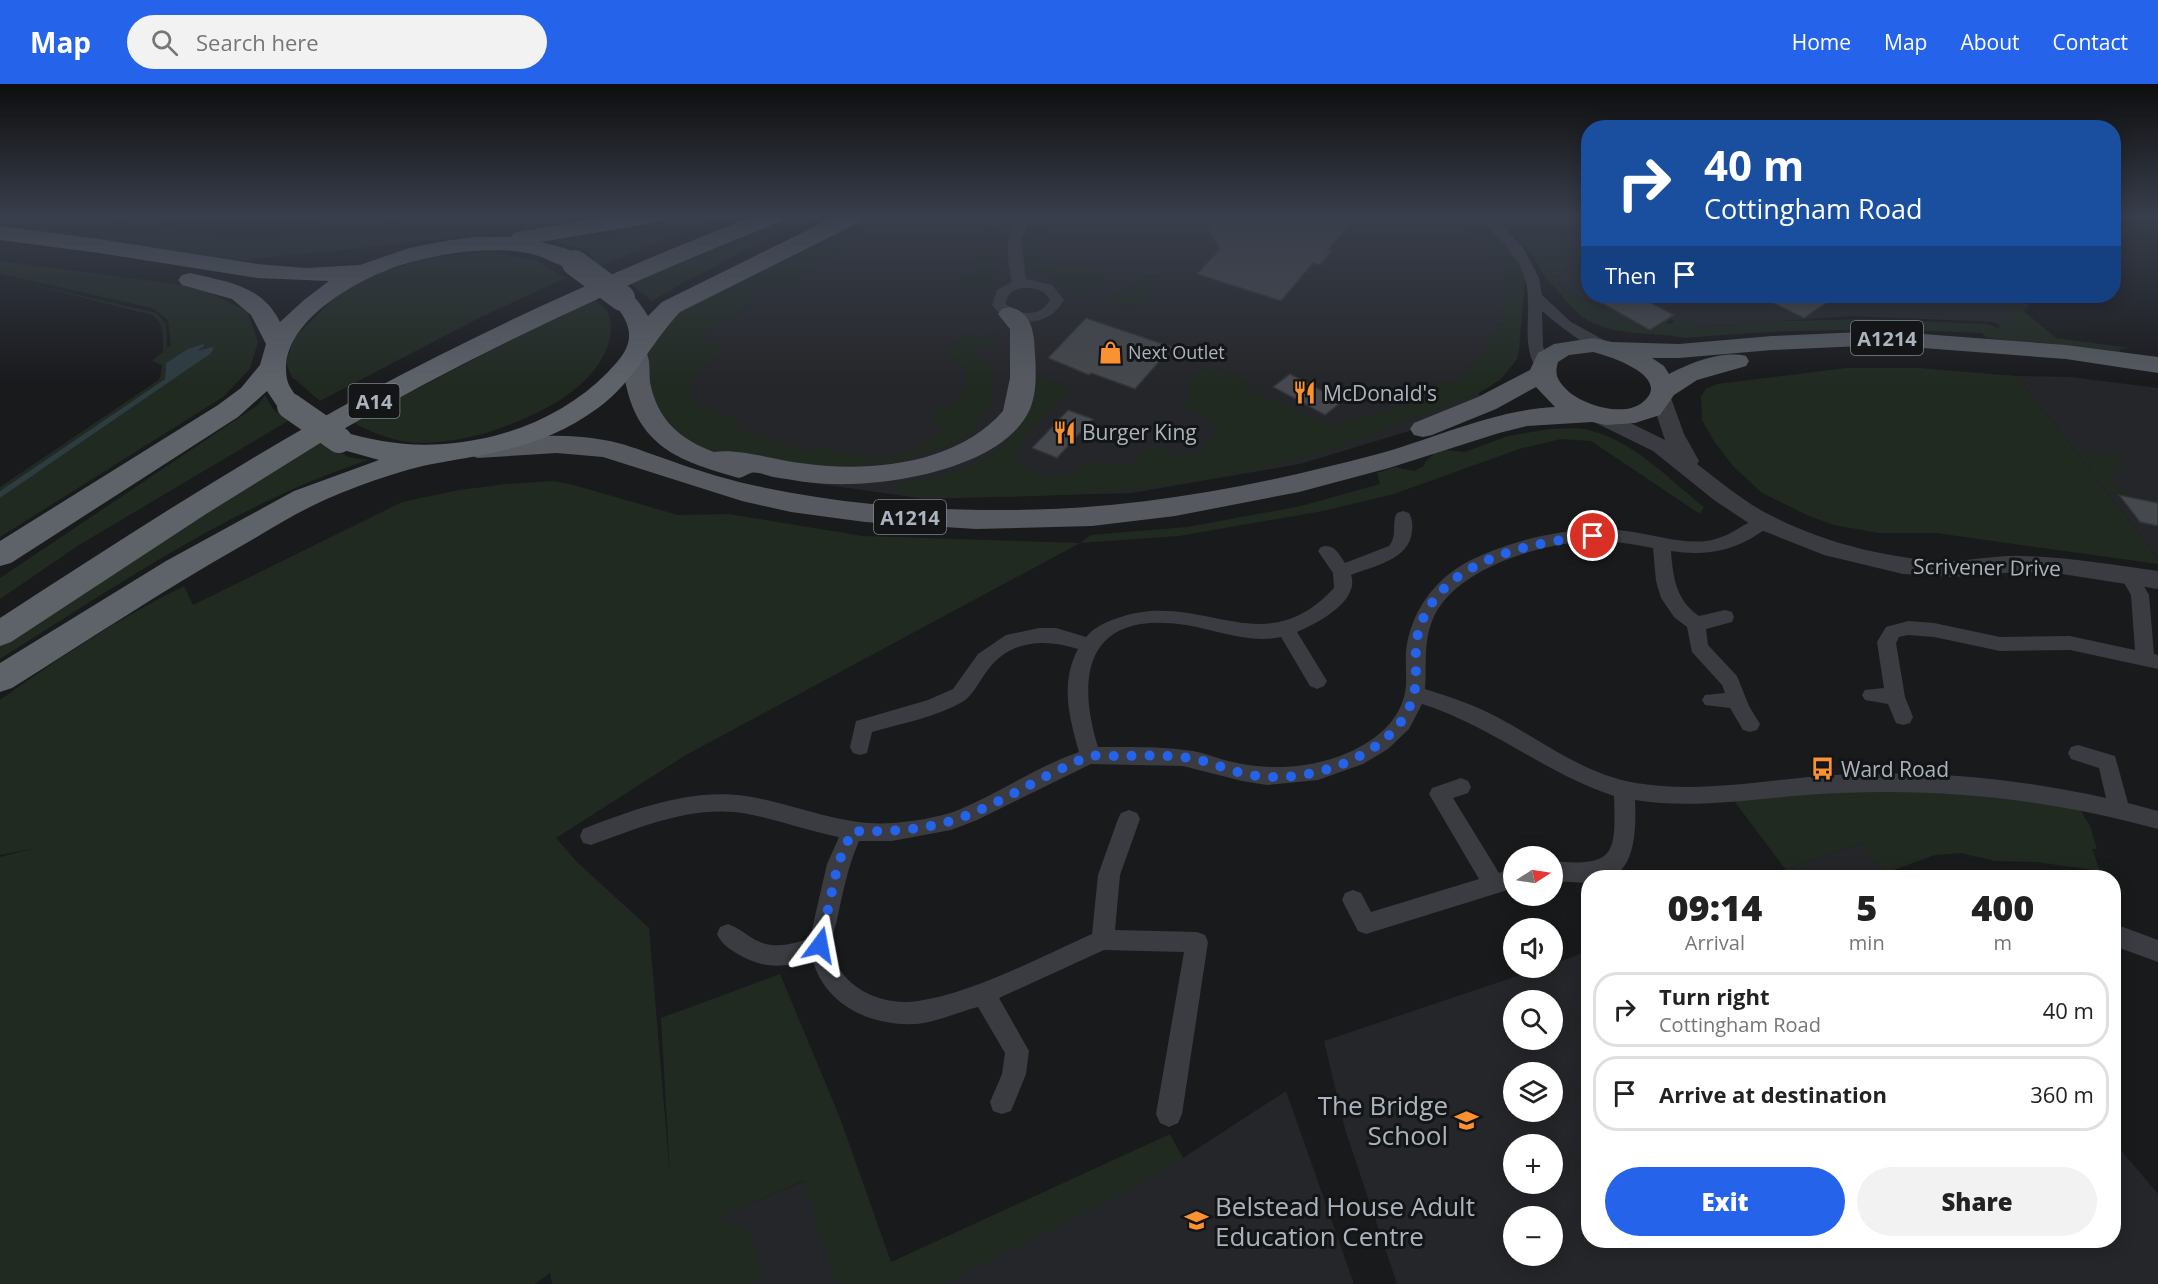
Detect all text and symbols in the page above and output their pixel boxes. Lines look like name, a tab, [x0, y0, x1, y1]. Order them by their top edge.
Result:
search box	[127, 15, 547, 69]
text: Map	[30, 23, 91, 61]
icon: search	[148, 26, 181, 59]
text: Search here	[196, 27, 319, 57]
text: Home	[1792, 28, 1851, 56]
text: Map	[1884, 28, 1927, 56]
text: About	[1960, 28, 2020, 56]
text: Contact	[2053, 28, 2128, 56]
text: 40 m	[1704, 136, 1804, 193]
icon: right	[1605, 144, 1683, 222]
text: Cottingham Road	[1704, 190, 1923, 227]
icon: arrive	[1668, 258, 1701, 291]
text: Then	[1605, 260, 1656, 290]
road number: A1214	[1851, 321, 1923, 355]
shop icon: Next Outlet	[1097, 339, 1123, 365]
place label: Next Outlet	[1128, 340, 1225, 364]
place label: McDonald's	[1323, 379, 1437, 407]
restaurant icon: McDonald's	[1292, 380, 1318, 406]
road number: A14	[348, 384, 400, 418]
place label: Burger King	[1082, 418, 1197, 446]
restaurant icon: Burger King	[1051, 419, 1077, 445]
road number: A1214	[874, 500, 946, 534]
pin	[1567, 510, 1618, 561]
icon: arrive	[1576, 519, 1609, 552]
street label: Scrivener Drive	[1913, 552, 2061, 582]
place label: Ward Road	[1841, 755, 1949, 783]
bus stop icon: Ward Road	[1810, 756, 1836, 782]
north arrow	[1503, 846, 1563, 906]
map controls	[1503, 846, 1563, 1266]
text: 09:14	[1668, 883, 1762, 932]
text: 5	[1856, 883, 1877, 932]
text: 400	[1971, 883, 2034, 932]
position arrow	[788, 913, 852, 977]
button: sound	[1503, 918, 1563, 978]
text: Arrival	[1685, 929, 1745, 956]
text: min	[1849, 929, 1885, 956]
text: m	[1994, 929, 2012, 956]
text: Turn right	[1659, 981, 1770, 1011]
button: search	[1503, 990, 1563, 1050]
icon: right	[1608, 993, 1641, 1026]
text: 40 m	[2043, 995, 2094, 1025]
text: Cottingham Road	[1659, 1011, 1821, 1038]
button: layers	[1503, 1062, 1563, 1122]
icon: arrive	[1608, 1077, 1641, 1110]
text: Arrive at destination	[1659, 1079, 1887, 1109]
text: 360 m	[2030, 1079, 2094, 1109]
place label: The Bridge School	[1318, 1087, 1448, 1153]
school or university icon: The Bridge School	[1453, 1107, 1479, 1133]
button: +	[1503, 1134, 1563, 1194]
button: Exit	[1605, 1167, 1845, 1236]
button: Share	[1857, 1167, 2097, 1236]
place label: Belstead House Adult Education Centre	[1215, 1188, 1475, 1254]
button: −	[1503, 1206, 1563, 1266]
school or university icon: Belstead House Adult Education Centre	[1184, 1208, 1210, 1234]

